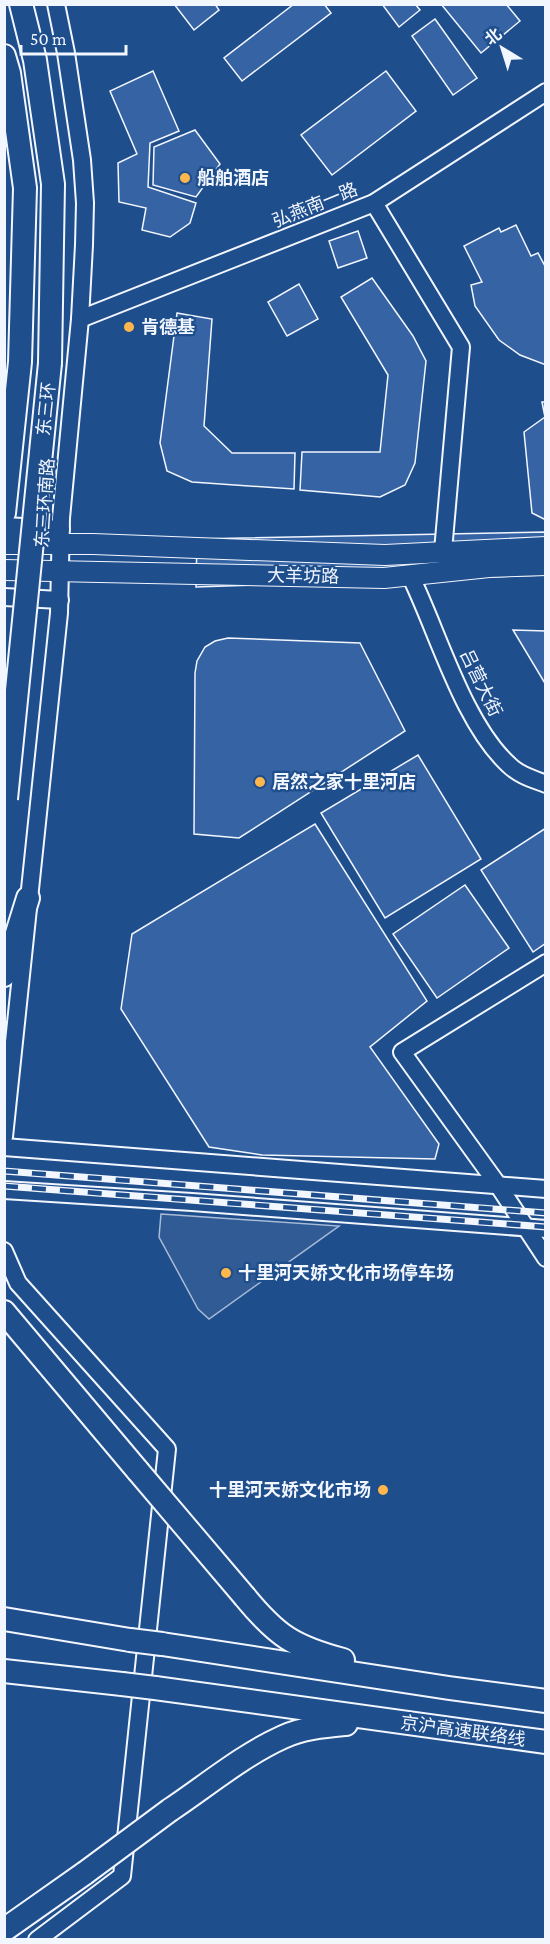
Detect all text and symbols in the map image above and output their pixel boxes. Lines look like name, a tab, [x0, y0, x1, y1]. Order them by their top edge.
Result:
scale bar	[21, 18, 126, 56]
north arrow	[472, 18, 532, 78]
text: 北	[482, 25, 505, 48]
text: 50 m	[30, 29, 67, 49]
place label: 船舶酒店	[197, 168, 269, 188]
marker: 船舶酒店	[178, 171, 192, 185]
street label: 弘燕南一路	[270, 179, 360, 231]
place label: 肯德基	[141, 317, 195, 337]
marker: 肯德基	[122, 320, 136, 334]
street label: 东三环	[33, 381, 59, 437]
street label: 东三环南路	[32, 457, 58, 549]
street label: 大羊坊路	[267, 565, 339, 587]
street label: 吕营大街	[456, 646, 506, 720]
place label: 居然之家十里河店	[272, 772, 416, 792]
marker: 居然之家十里河店	[253, 775, 267, 789]
place label: 十里河天娇文化市场停车场	[238, 1263, 454, 1283]
marker: 十里河天娇文化市场停车场	[219, 1266, 233, 1280]
place label: 十里河天娇文化市场	[209, 1480, 371, 1500]
marker: 十里河天娇文化市场	[376, 1483, 390, 1497]
street label: 京沪高速联络线	[399, 1712, 527, 1750]

